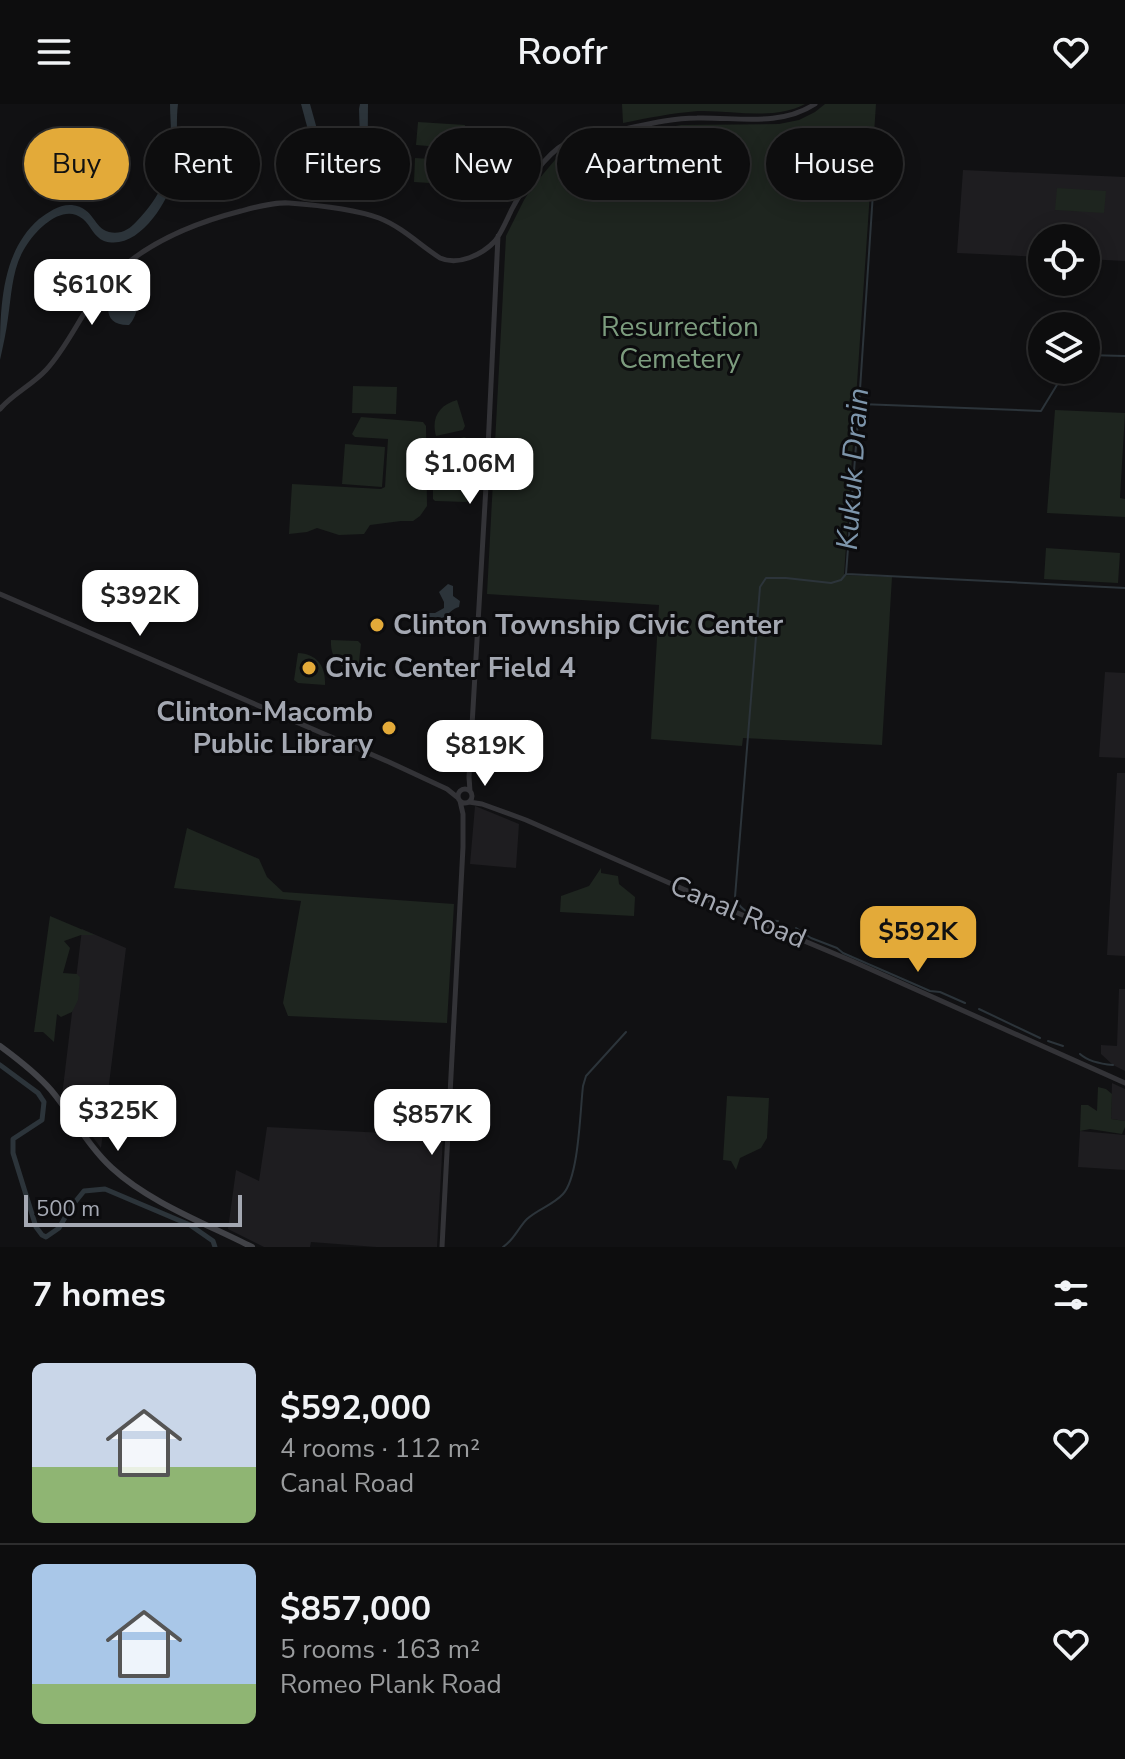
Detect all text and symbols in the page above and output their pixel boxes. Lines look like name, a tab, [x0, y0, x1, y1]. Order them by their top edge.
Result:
text: Roofr	[517, 28, 608, 77]
icon: menu	[32, 30, 76, 74]
icon: heart	[1049, 30, 1093, 74]
chip: Buy	[24, 128, 129, 200]
chip: Rent	[145, 128, 260, 200]
chip: Filters	[276, 128, 410, 200]
chip: New	[426, 128, 541, 200]
chip: Apartment	[557, 128, 750, 200]
chip: House	[766, 128, 903, 200]
map controls	[1028, 224, 1100, 384]
button: locate	[1028, 224, 1100, 296]
pin: $610K	[36, 259, 148, 327]
text: $610K	[52, 267, 132, 302]
park label: Resurrection Cemetery	[601, 308, 759, 378]
button: layers	[1028, 312, 1100, 384]
water label: Kukuk Drain	[827, 386, 879, 552]
pin: $1.06M	[405, 438, 535, 506]
text: $1.06M	[424, 446, 516, 481]
pin: $392K	[84, 570, 196, 638]
text: $392K	[100, 578, 180, 613]
place label: Clinton Township Civic Center	[393, 606, 783, 644]
marker: Clinton Township Civic Center	[368, 616, 386, 634]
place label: Civic Center Field 4	[325, 649, 576, 687]
marker: Civic Center Field 4	[300, 659, 318, 677]
place label: Clinton-Macomb Public Library	[156, 693, 373, 763]
marker: Clinton-Macomb Public Library	[380, 719, 398, 737]
pin: $819K	[429, 720, 541, 788]
text: $819K	[445, 728, 525, 763]
street label: Canal Road	[664, 866, 812, 958]
pin: $592K	[862, 906, 974, 974]
text: $592K	[878, 914, 958, 949]
pin: $325K	[62, 1085, 174, 1153]
pin: $857K	[376, 1089, 488, 1157]
text: $325K	[78, 1093, 158, 1128]
text: $857K	[392, 1097, 472, 1132]
scale bar	[24, 1191, 242, 1227]
text: 500 m	[36, 1194, 100, 1224]
text: 7 homes	[32, 1272, 166, 1318]
icon: filters	[1049, 1273, 1093, 1317]
text: $592,000	[280, 1385, 431, 1431]
icon: home	[96, 1395, 192, 1491]
icon: heart	[1049, 1421, 1093, 1465]
text: 4 rooms · 112 m²	[280, 1431, 480, 1466]
text: Canal Road	[280, 1466, 414, 1501]
text: $857,000	[280, 1586, 431, 1632]
icon: home	[96, 1596, 192, 1692]
icon: heart	[1049, 1622, 1093, 1666]
text: 5 rooms · 163 m²	[280, 1632, 480, 1667]
text: Romeo Plank Road	[280, 1667, 502, 1702]

